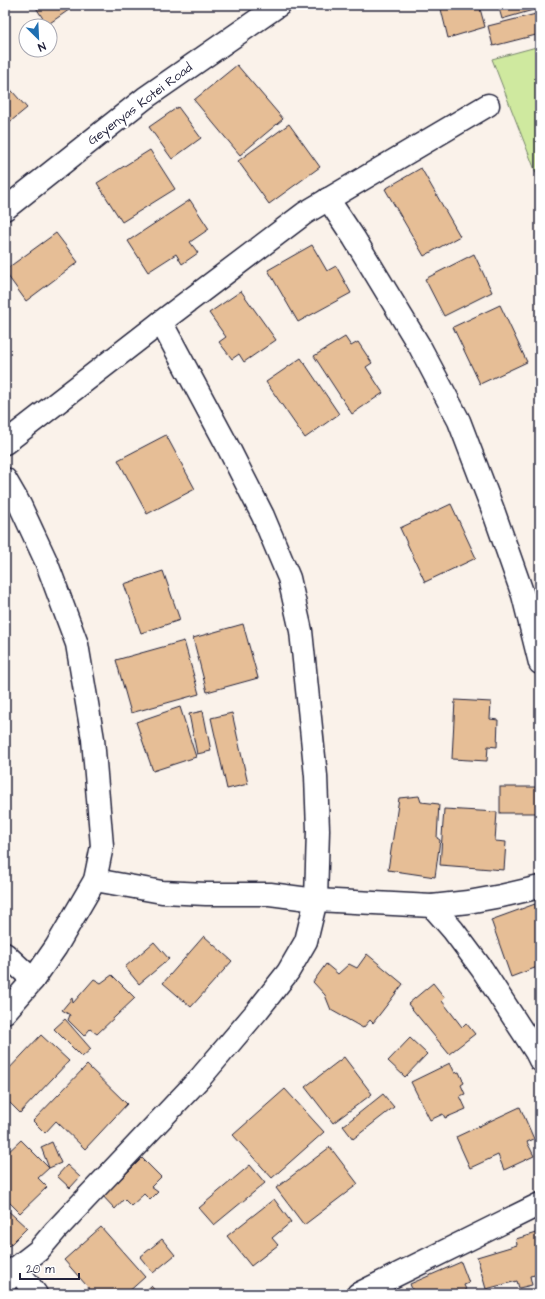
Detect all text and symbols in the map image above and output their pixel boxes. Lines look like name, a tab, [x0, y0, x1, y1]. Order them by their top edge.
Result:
north arrow	[18, 18, 58, 58]
text: N	[36, 38, 48, 55]
street label: Geyenyas Kotei Road	[84, 58, 197, 150]
scale bar	[20, 1255, 79, 1281]
text: 20 m	[26, 1261, 55, 1278]

